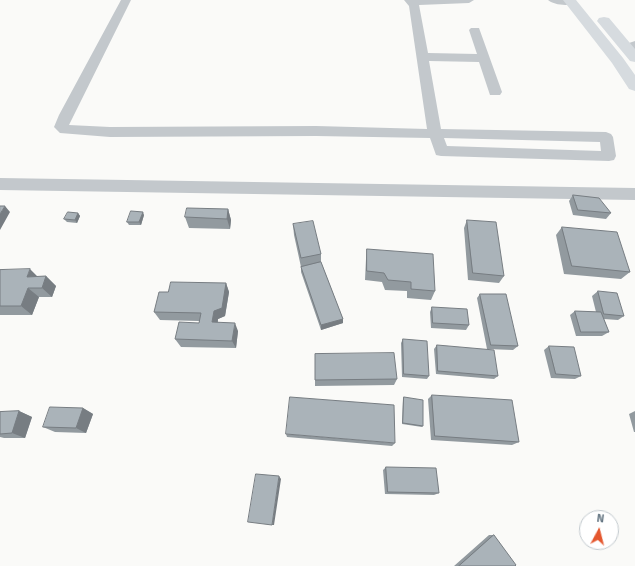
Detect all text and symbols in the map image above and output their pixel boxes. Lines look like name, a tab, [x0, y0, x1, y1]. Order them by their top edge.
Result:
north arrow	[579, 510, 619, 550]
text: N	[596, 512, 605, 526]

